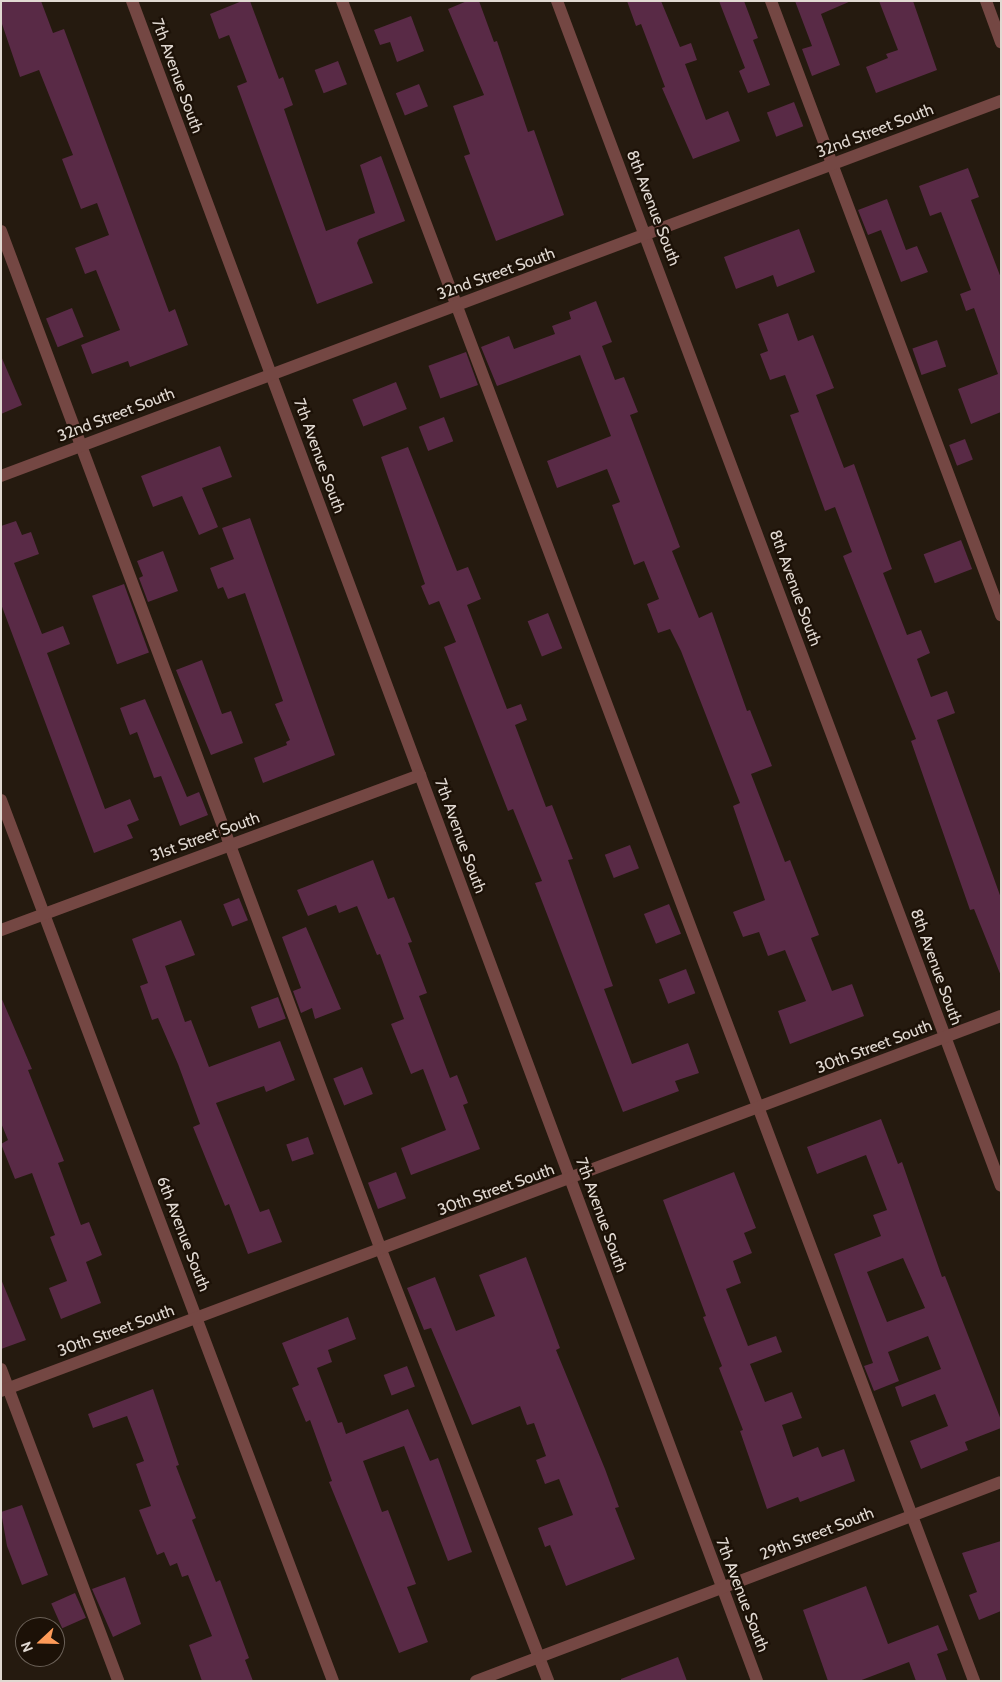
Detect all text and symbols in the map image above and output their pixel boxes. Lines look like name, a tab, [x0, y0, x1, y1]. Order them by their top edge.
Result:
street label: 7th Avenue South	[147, 16, 207, 136]
street label: 32nd Street South	[814, 100, 936, 162]
street label: 8th Avenue South	[622, 147, 684, 269]
street label: 32nd Street South	[435, 244, 557, 304]
street label: 32nd Street South	[55, 384, 177, 446]
street label: 7th Avenue South	[289, 396, 349, 516]
street label: 8th Avenue South	[765, 527, 825, 649]
street label: 7th Avenue South	[430, 776, 490, 896]
street label: 31st Street South	[148, 808, 262, 866]
street label: 8th Avenue South	[906, 906, 966, 1028]
street label: 30th Street South	[813, 1016, 935, 1078]
street label: 7th Avenue South	[571, 1155, 631, 1275]
street label: 30th Street South	[435, 1160, 557, 1220]
street label: 6th Avenue South	[152, 1174, 214, 1294]
street label: 30th Street South	[55, 1301, 177, 1361]
street label: 29th Street South	[757, 1503, 877, 1565]
street label: 7th Avenue South	[711, 1535, 773, 1655]
north arrow	[15, 1617, 65, 1667]
text: N	[17, 1639, 37, 1655]

